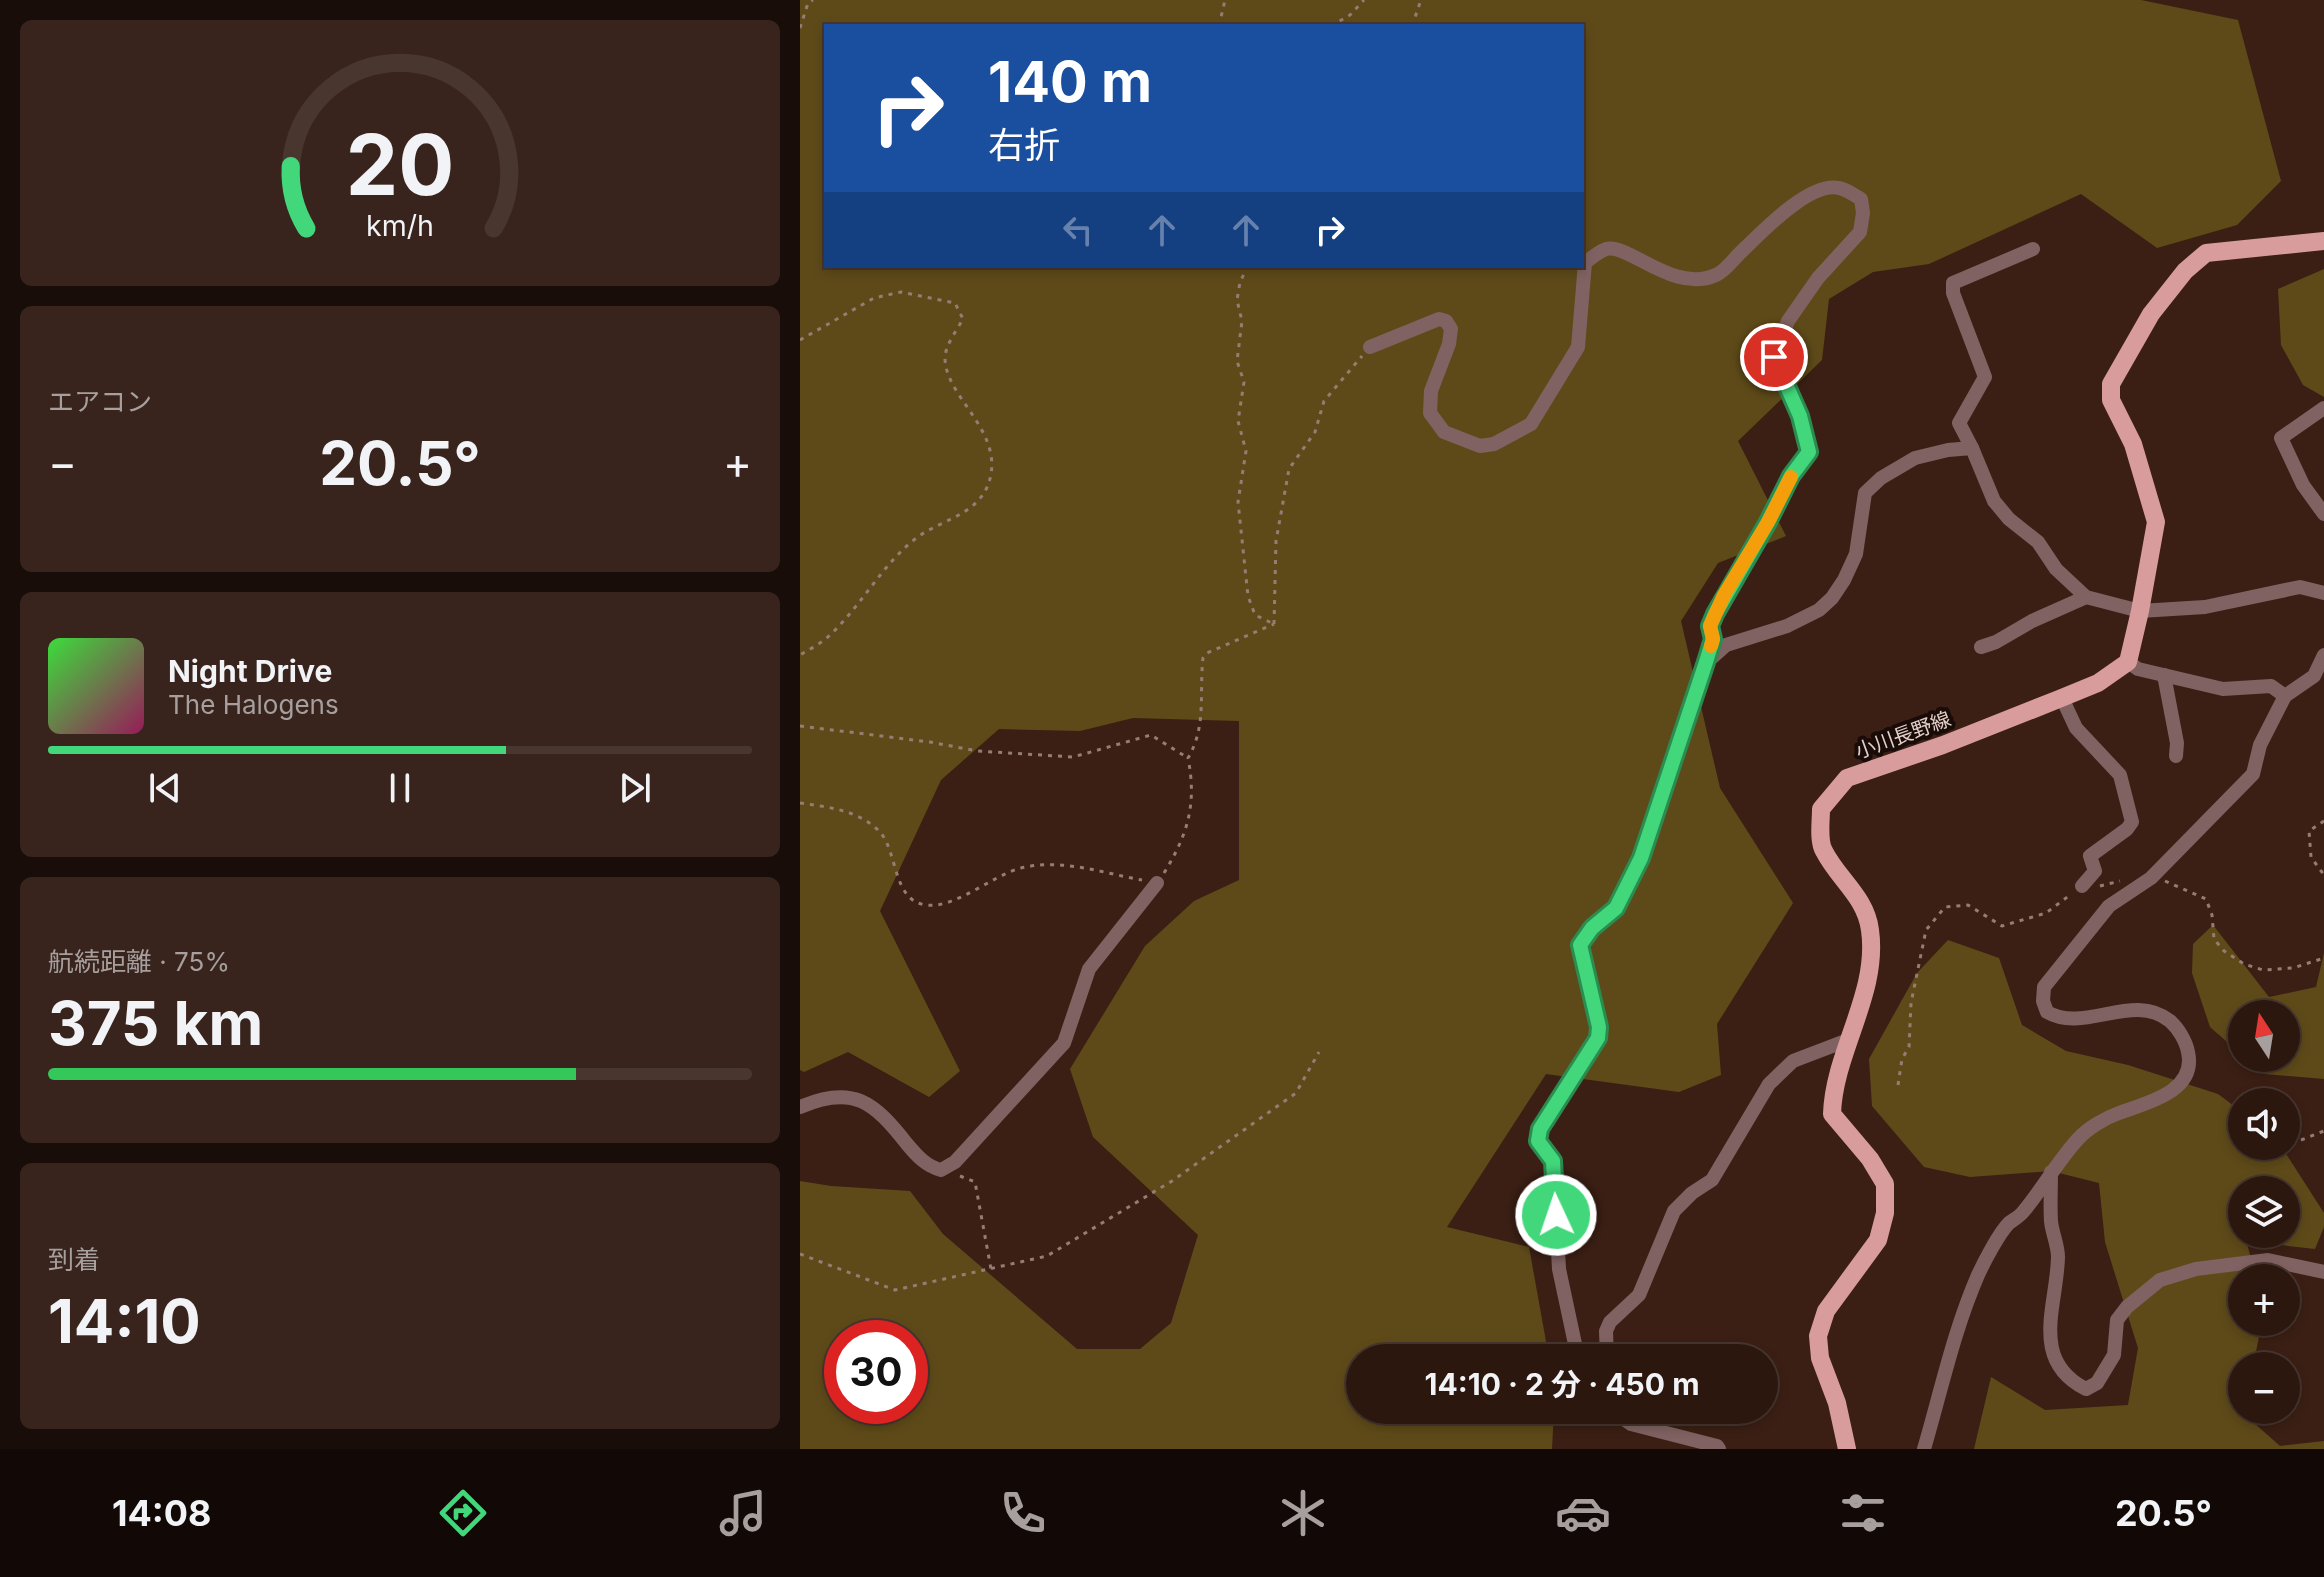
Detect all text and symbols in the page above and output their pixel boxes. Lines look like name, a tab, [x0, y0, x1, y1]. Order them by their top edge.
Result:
text: 140 m	[988, 48, 1152, 116]
icon: right	[856, 56, 960, 160]
text: 20	[346, 113, 454, 214]
text: 右折	[988, 123, 1060, 167]
text: km/h	[366, 208, 434, 243]
icon: left	[1056, 208, 1100, 252]
icon: ahead	[1140, 208, 1184, 252]
icon: ahead	[1224, 208, 1268, 252]
icon: right	[1308, 208, 1352, 252]
pin	[1740, 323, 1808, 391]
icon: arrive	[1752, 335, 1796, 379]
text: エアコン	[48, 386, 152, 417]
text: 20.5°	[319, 427, 481, 499]
text: −	[48, 436, 77, 490]
text: +	[723, 436, 752, 490]
text: Night Drive	[168, 653, 332, 689]
text: The Halogens	[168, 689, 339, 720]
street label: 小川長野線	[1852, 707, 1954, 763]
icon: previous	[143, 766, 187, 810]
icon: pause	[378, 766, 422, 810]
icon: next	[613, 766, 657, 810]
text: 航続距離 · 75%	[48, 946, 230, 977]
text: 375 km	[48, 987, 263, 1059]
north arrow	[2228, 1000, 2300, 1072]
map controls	[2228, 1000, 2300, 1424]
button: sound	[2228, 1088, 2300, 1160]
position arrow	[1514, 1173, 1598, 1257]
button: layers	[2228, 1176, 2300, 1248]
text: 到着	[48, 1244, 100, 1275]
button: +	[2228, 1264, 2300, 1336]
text: 14:10	[48, 1285, 201, 1357]
speed limit sign: 30	[824, 1320, 928, 1424]
button: −	[2228, 1352, 2300, 1424]
text: 14:10 · 2 分 · 450 m	[1424, 1366, 1700, 1402]
icon: directions	[435, 1485, 491, 1541]
icon: music	[715, 1485, 771, 1541]
icon: phone	[995, 1485, 1051, 1541]
icon: climate	[1275, 1485, 1331, 1541]
icon: car	[1555, 1485, 1611, 1541]
icon: filters	[1835, 1485, 1891, 1541]
text: 14:08	[112, 1491, 212, 1535]
text: 20.5°	[2115, 1491, 2212, 1535]

